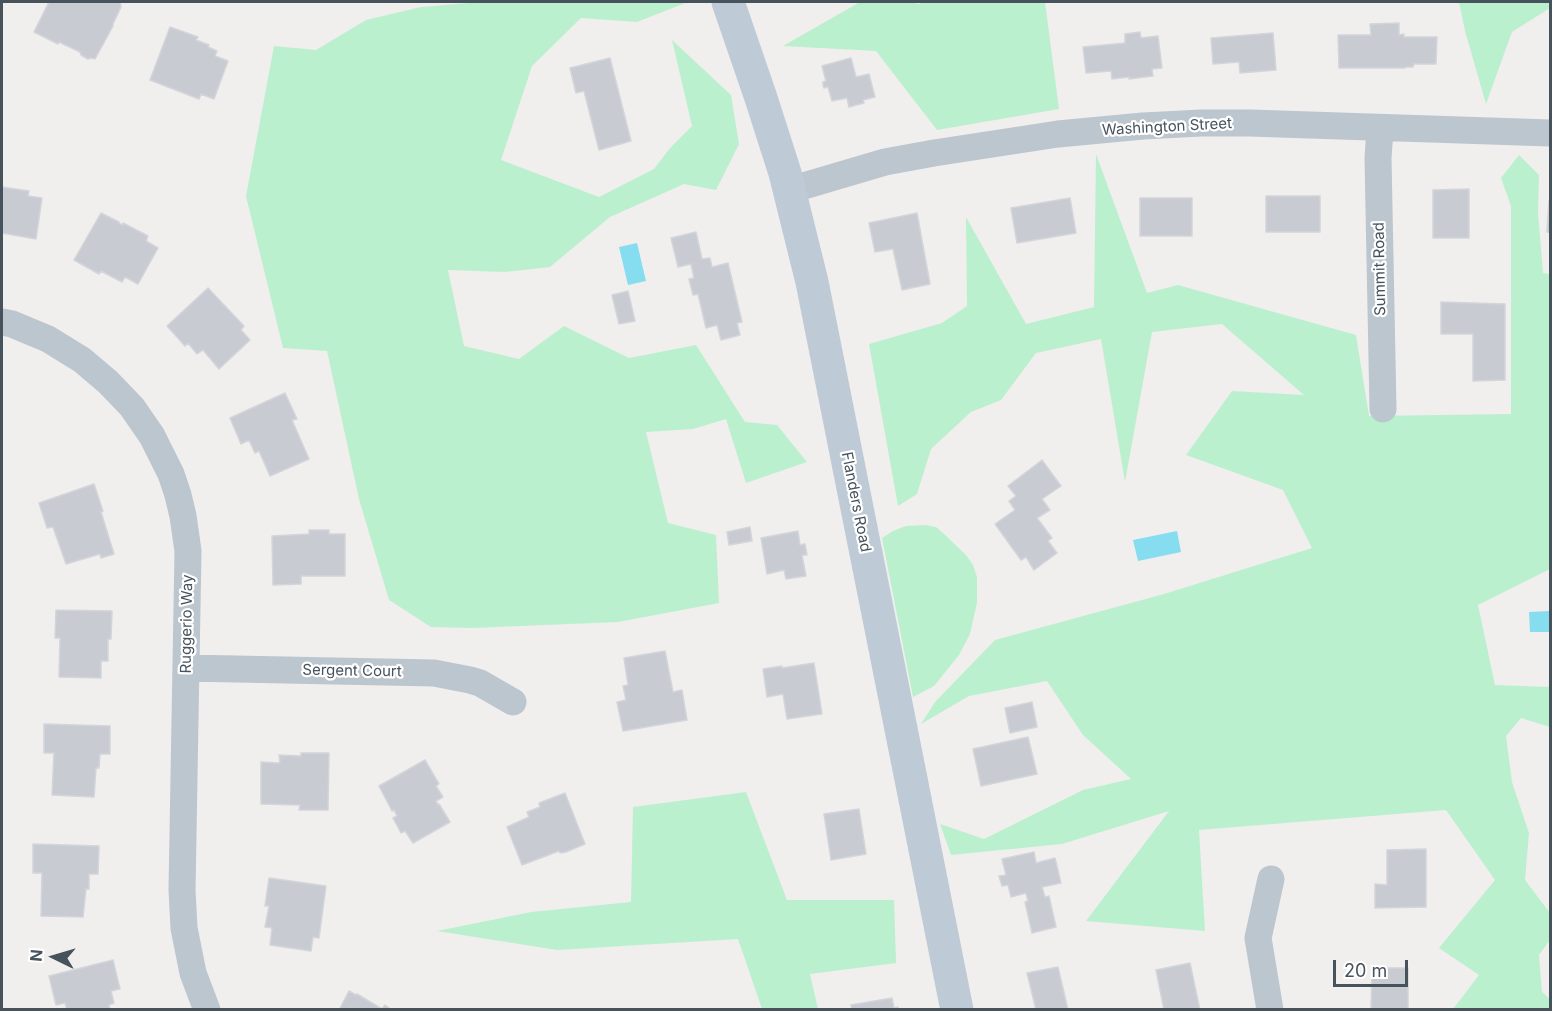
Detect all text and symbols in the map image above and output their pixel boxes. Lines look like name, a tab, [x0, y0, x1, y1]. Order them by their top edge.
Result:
street label: Washington Street	[1102, 115, 1232, 139]
street label: Summit Road	[1370, 222, 1390, 316]
street label: Flanders Road	[837, 450, 875, 554]
street label: Ruggerio Way	[177, 574, 197, 674]
street label: Sergent Court	[302, 661, 402, 681]
north arrow	[24, 927, 84, 987]
text: N	[26, 948, 47, 962]
scale bar	[1336, 948, 1411, 986]
text: 20 m	[1344, 960, 1387, 981]

